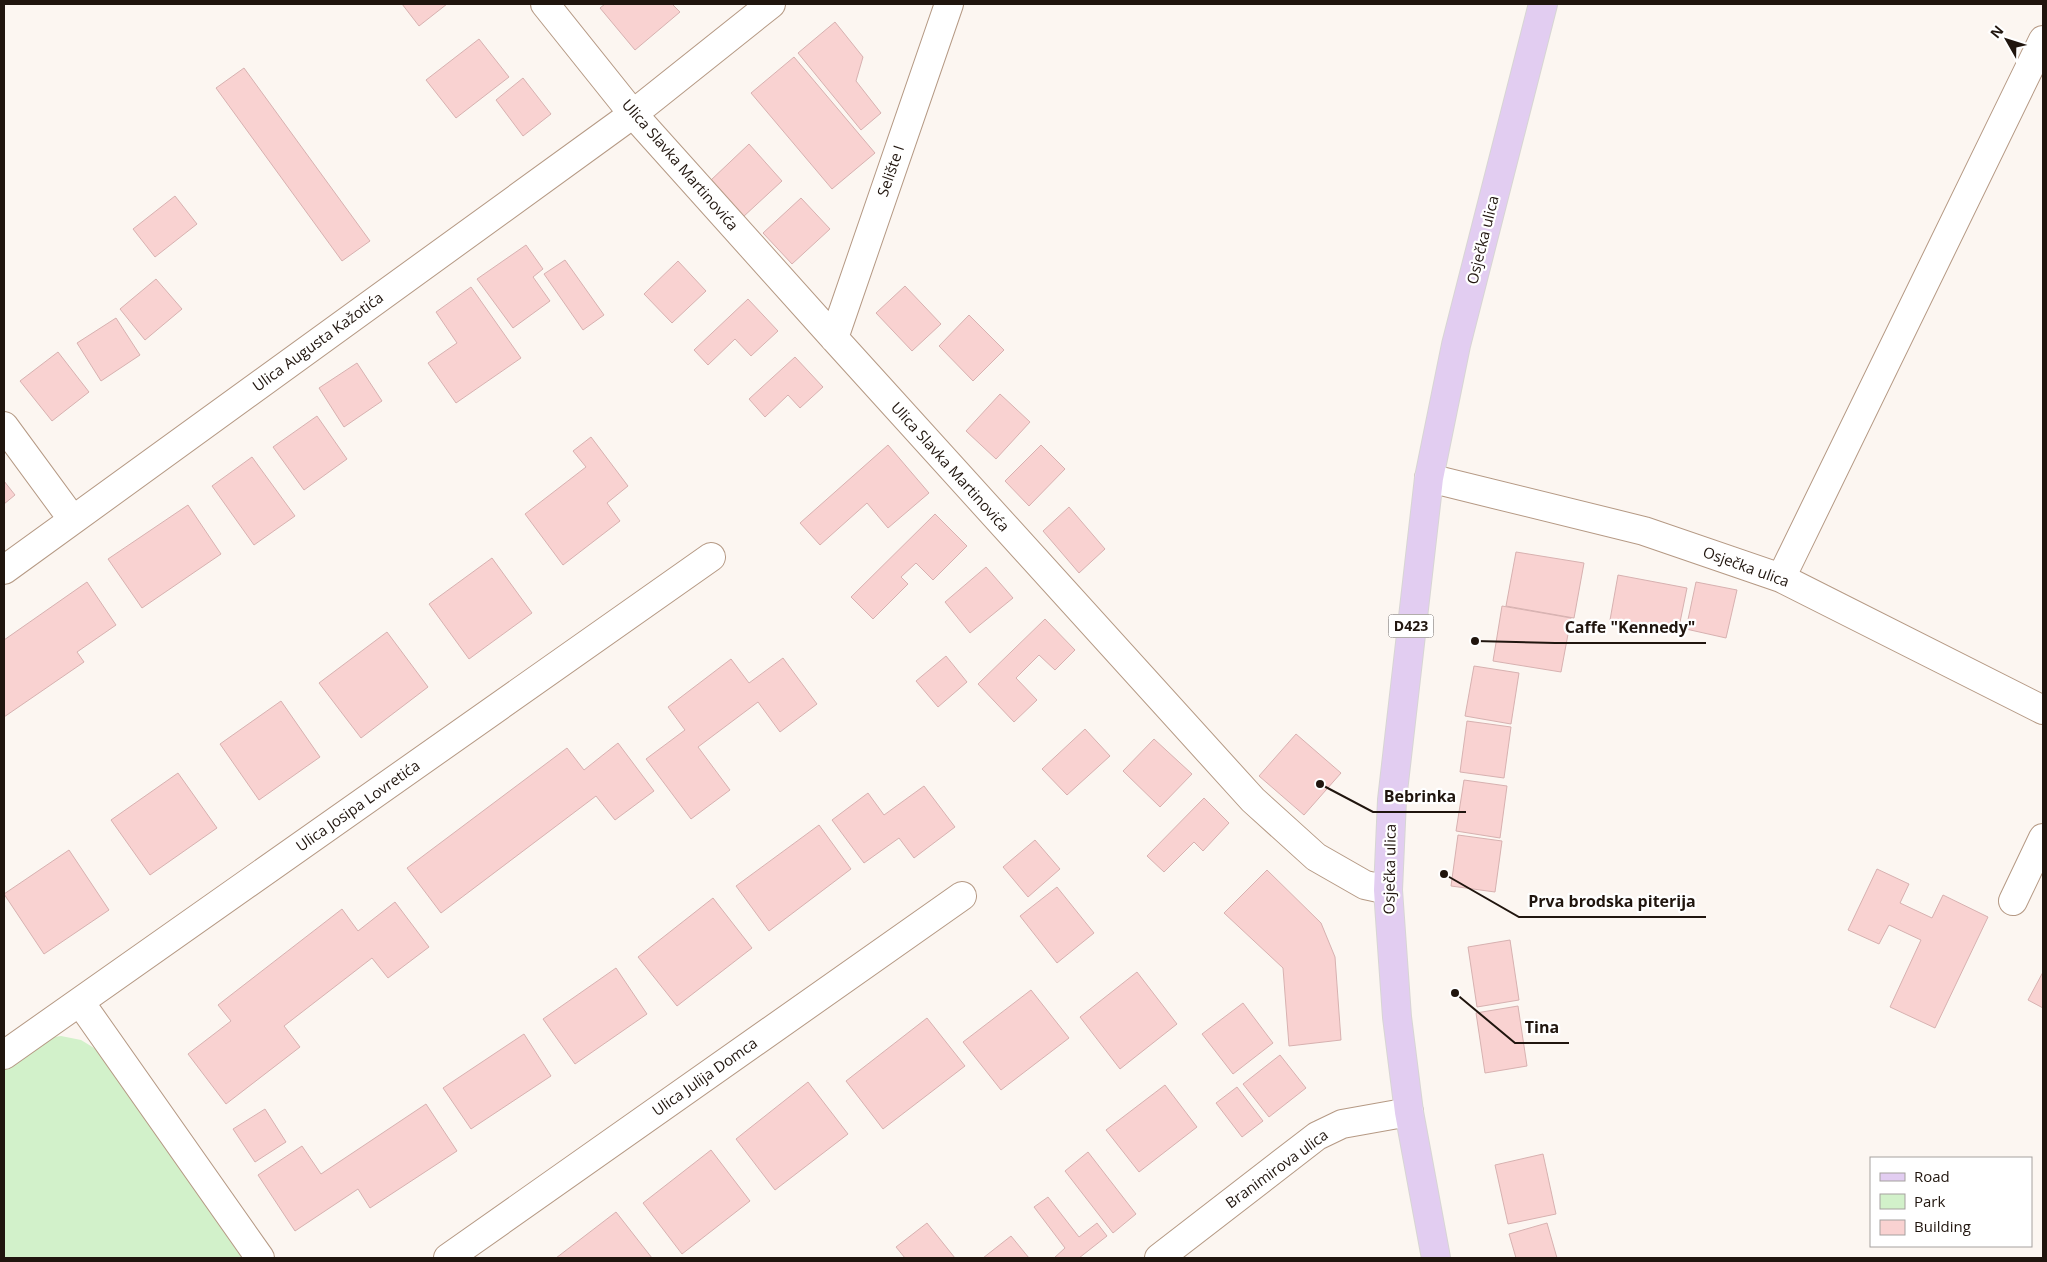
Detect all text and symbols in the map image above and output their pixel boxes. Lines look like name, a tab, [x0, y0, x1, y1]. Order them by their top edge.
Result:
north arrow	[1982, 15, 2032, 65]
text: N	[1986, 21, 2007, 42]
street label: Ulica Slavka Martinovića	[618, 94, 743, 234]
street label: Selište I	[872, 142, 908, 199]
street label: Osječka ulica	[1461, 193, 1503, 286]
street label: Ulica Augusta Kažotića	[248, 287, 387, 395]
street label: Ulica Slavka Martinovića	[887, 397, 1014, 535]
street label: Osječka ulica	[1700, 541, 1792, 591]
callout: Caffe "Kennedy"	[1555, 612, 1706, 643]
road number: D423	[1388, 614, 1434, 638]
text: Caffe "Kennedy"	[1565, 616, 1695, 638]
street label: Ulica Josipa Lovretića	[292, 755, 423, 855]
callout: Bebrinka	[1373, 781, 1466, 812]
text: Bebrinka	[1384, 785, 1456, 807]
street label: Osječka ulica	[1378, 824, 1400, 914]
callout: Prva brodska piterija	[1519, 886, 1706, 917]
text: Prva brodska piterija	[1528, 890, 1696, 912]
callout: Tina	[1515, 1012, 1569, 1043]
text: Tina	[1525, 1016, 1559, 1038]
street label: Ulica Julija Domca	[648, 1032, 761, 1120]
street label: Branimirova ulica	[1221, 1124, 1332, 1212]
legend	[1870, 1157, 2032, 1247]
text: Road	[1914, 1166, 1950, 1186]
text: Park	[1914, 1191, 1945, 1211]
text: Building	[1914, 1216, 1971, 1236]

